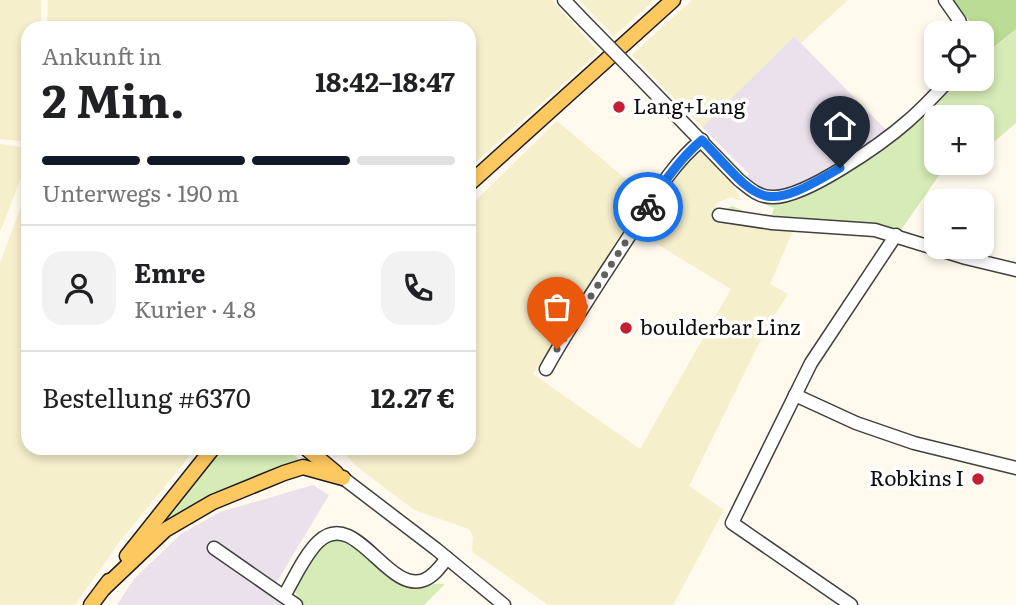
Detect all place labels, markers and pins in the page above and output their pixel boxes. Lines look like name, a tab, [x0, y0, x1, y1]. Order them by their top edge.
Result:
place label: Lang+Lang	[633, 89, 746, 120]
pin	[810, 96, 870, 168]
marker: Lang+Lang	[611, 99, 627, 115]
pin	[527, 277, 587, 349]
place label: boulderbar Linz	[640, 310, 800, 341]
marker: boulderbar Linz	[618, 320, 634, 336]
place label: Robkins I	[870, 461, 964, 492]
marker: Robkins I	[970, 471, 986, 487]

